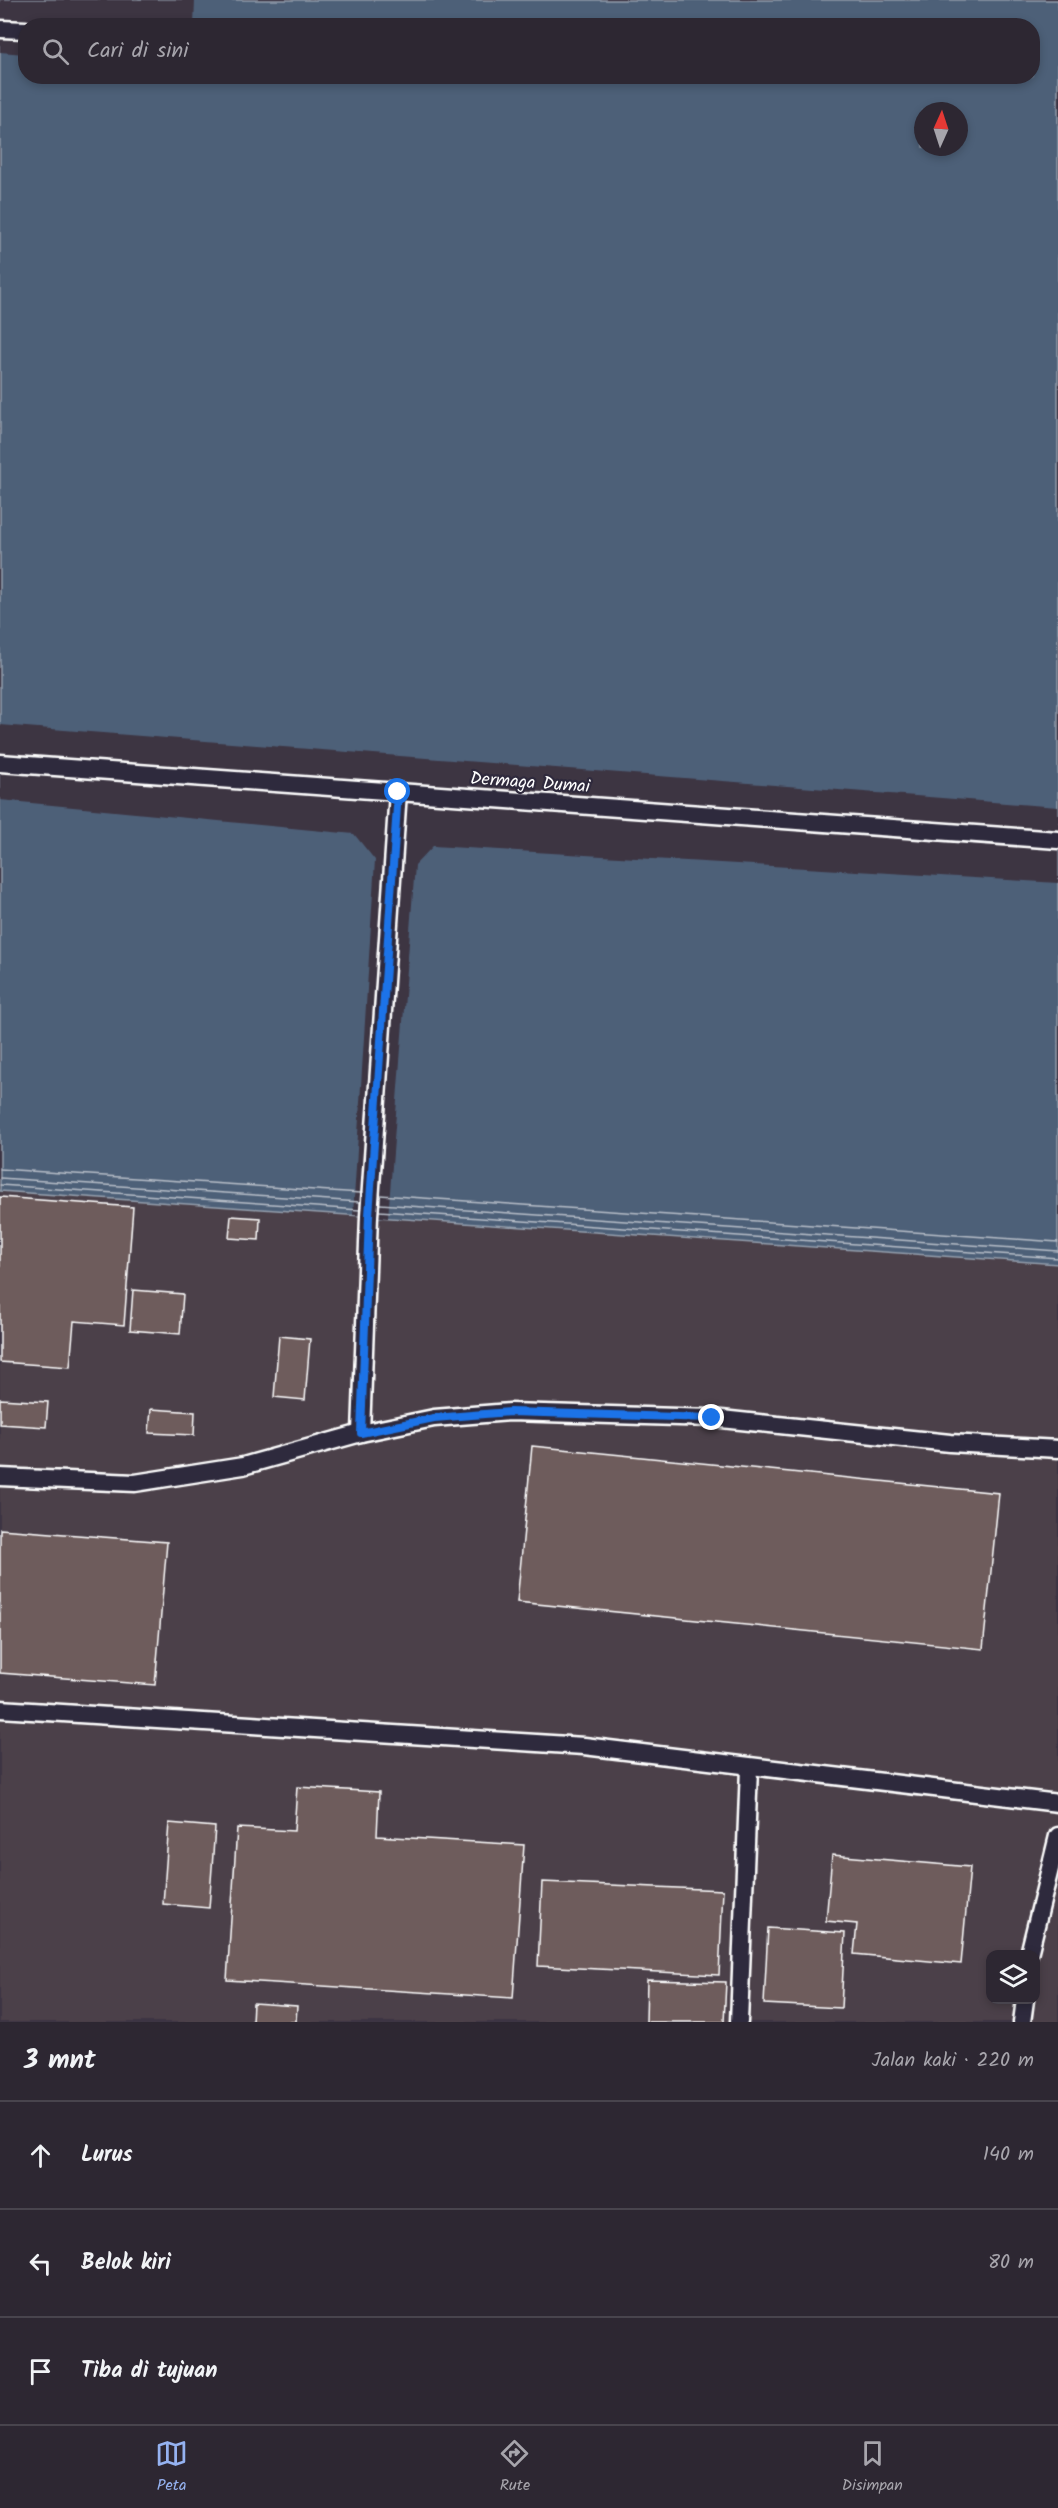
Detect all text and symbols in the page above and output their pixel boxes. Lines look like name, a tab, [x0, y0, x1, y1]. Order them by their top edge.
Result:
search box	[18, 18, 1040, 84]
text: Cari di sini	[87, 34, 188, 69]
icon: search	[39, 35, 72, 68]
north arrow	[914, 102, 968, 156]
street label: Dermaga Dumai	[469, 765, 591, 802]
route start	[384, 778, 410, 804]
route end	[698, 1404, 724, 1430]
map controls	[986, 1950, 1040, 2004]
button: layers	[986, 1950, 1040, 2004]
text: 3 mnt	[24, 2040, 96, 2082]
text: Jalan kaki · 220 m	[871, 2045, 1034, 2077]
text: Lurus	[81, 2138, 133, 2173]
icon: ahead	[24, 2139, 57, 2172]
text: 140 m	[983, 2139, 1034, 2171]
text: Belok kiri	[81, 2246, 171, 2281]
icon: left	[24, 2247, 57, 2280]
text: 80 m	[988, 2247, 1034, 2279]
text: Tiba di tujuan	[81, 2354, 217, 2389]
icon: arrive	[24, 2355, 57, 2388]
tab: Peta	[155, 2437, 188, 2498]
tab: Rute	[498, 2437, 531, 2498]
tab: Disimpan	[842, 2437, 903, 2498]

